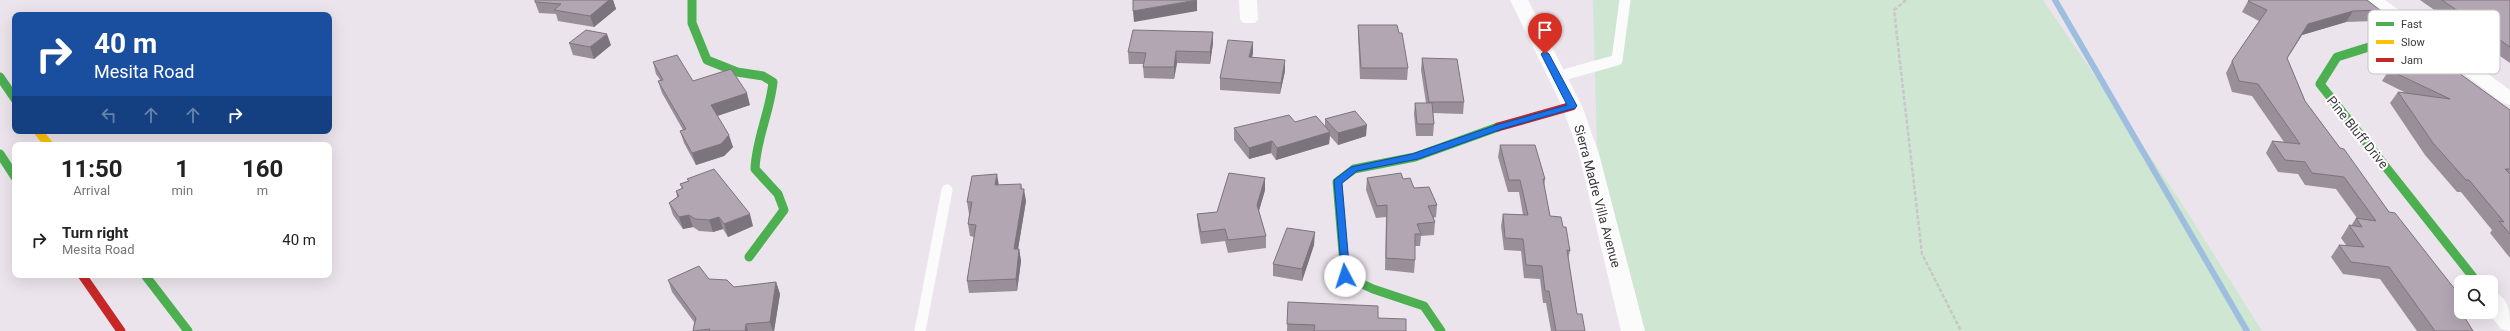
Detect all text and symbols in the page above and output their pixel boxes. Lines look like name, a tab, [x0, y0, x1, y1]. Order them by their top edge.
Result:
legend	[2368, 10, 2500, 74]
pin	[1528, 13, 1562, 54]
text: Fast	[2401, 18, 2423, 31]
icon: arrive	[1534, 19, 1556, 41]
text: 40 m	[94, 27, 157, 60]
icon: right	[28, 28, 80, 80]
text: Slow	[2401, 36, 2425, 49]
text: Jam	[2401, 54, 2423, 67]
text: Mesita Road	[94, 61, 194, 82]
street label: Pine Bluff Drive	[2324, 93, 2391, 172]
icon: left	[98, 104, 120, 126]
icon: ahead	[140, 104, 162, 126]
icon: ahead	[182, 104, 204, 126]
icon: right	[224, 104, 246, 126]
street label: Sierra Madre Villa Avenue	[1571, 123, 1624, 269]
text: 11:50	[61, 155, 123, 183]
text: 1	[175, 155, 189, 183]
text: 160	[242, 155, 283, 183]
text: Arrival	[73, 183, 110, 198]
text: min	[171, 183, 193, 198]
text: m	[257, 183, 268, 198]
text: Turn right	[62, 224, 128, 242]
icon: right	[28, 229, 50, 251]
text: 40 m	[282, 231, 316, 249]
text: Mesita Road	[62, 242, 135, 257]
position arrow	[1324, 255, 1366, 297]
map controls	[2454, 275, 2498, 319]
button: search	[2454, 275, 2498, 319]

